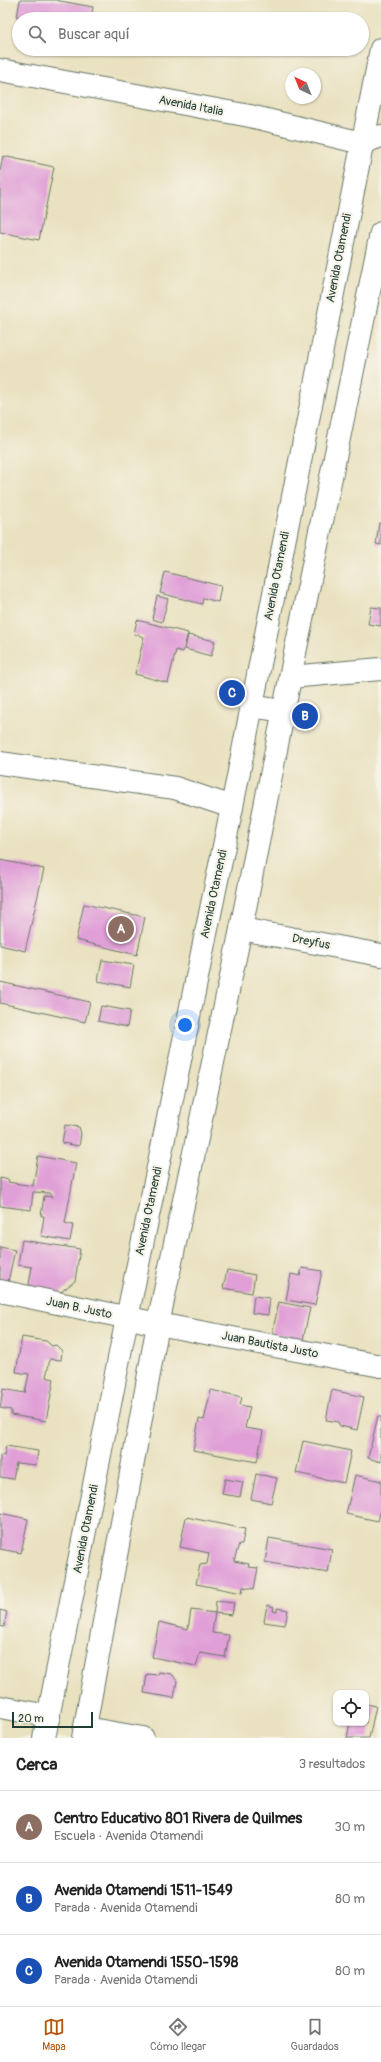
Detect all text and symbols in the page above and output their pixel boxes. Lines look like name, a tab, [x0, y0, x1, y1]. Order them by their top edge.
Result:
search box	[12, 12, 369, 56]
icon: search	[26, 23, 48, 45]
text: Buscar aquí	[58, 25, 130, 44]
north arrow	[285, 68, 321, 104]
street label: Avenida Italia	[157, 92, 225, 120]
street label: Avenida Otamendi	[323, 212, 355, 304]
street label: Avenida Otamendi	[261, 530, 293, 622]
pin: C	[219, 678, 245, 708]
pin: B	[292, 701, 318, 731]
street label: Avenida Otamendi	[197, 848, 231, 940]
pin: A	[108, 914, 134, 944]
street label: Dreyfus	[291, 931, 332, 953]
your location	[175, 1015, 195, 1035]
street label: Avenida Otamendi	[132, 1165, 166, 1257]
street label: Juan B. Justo	[45, 1294, 114, 1322]
street label: Juan Bautista Justo	[220, 1328, 320, 1362]
street label: Avenida Otamendi	[70, 1483, 102, 1575]
map controls	[333, 1690, 369, 1726]
button: locate	[333, 1690, 369, 1726]
scale bar	[12, 1710, 93, 1729]
text: 20 m	[18, 1712, 44, 1725]
text: Cerca	[16, 1754, 57, 1775]
text: 3 resultados	[299, 1756, 365, 1772]
text: Centro Educativo 801 Rivera de Quilmes	[54, 1809, 302, 1828]
text: A	[25, 1819, 33, 1835]
text: 30 m	[335, 1819, 365, 1835]
text: Escuela · Avenida Otamendi	[54, 1828, 203, 1844]
text: Avenida Otamendi 1511-1549	[54, 1881, 233, 1900]
text: B	[25, 1891, 33, 1907]
text: 80 m	[335, 1891, 365, 1907]
text: Parada · Avenida Otamendi	[54, 1900, 197, 1916]
text: Avenida Otamendi 1550-1598	[54, 1953, 238, 1972]
text: C	[25, 1963, 33, 1979]
text: 80 m	[335, 1963, 365, 1979]
text: Parada · Avenida Otamendi	[54, 1972, 197, 1988]
tab: Mapa	[42, 2016, 66, 2053]
tab: Cómo llegar	[150, 2016, 206, 2053]
tab: Guardados	[291, 2016, 339, 2053]

